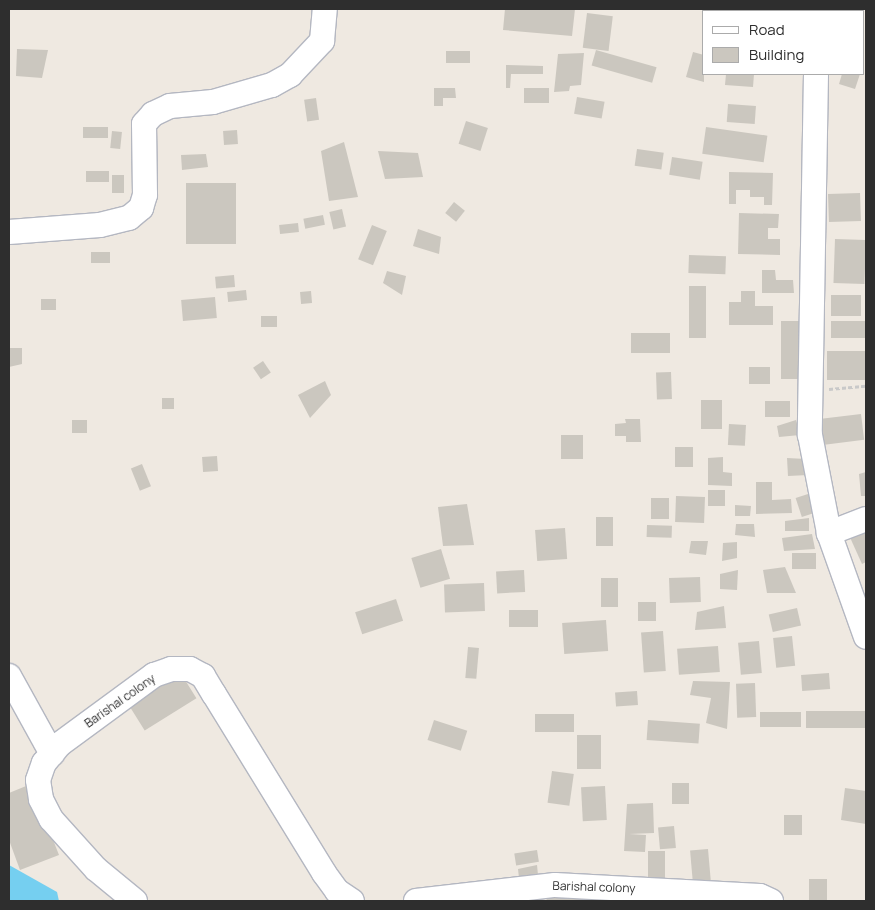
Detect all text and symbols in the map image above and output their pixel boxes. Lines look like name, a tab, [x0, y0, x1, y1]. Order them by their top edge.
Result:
legend	[702, 10, 865, 75]
text: Road	[749, 19, 785, 40]
text: Building	[749, 44, 804, 65]
street label: Barishal colony	[82, 671, 158, 731]
street label: Barishal colony	[552, 878, 636, 896]

